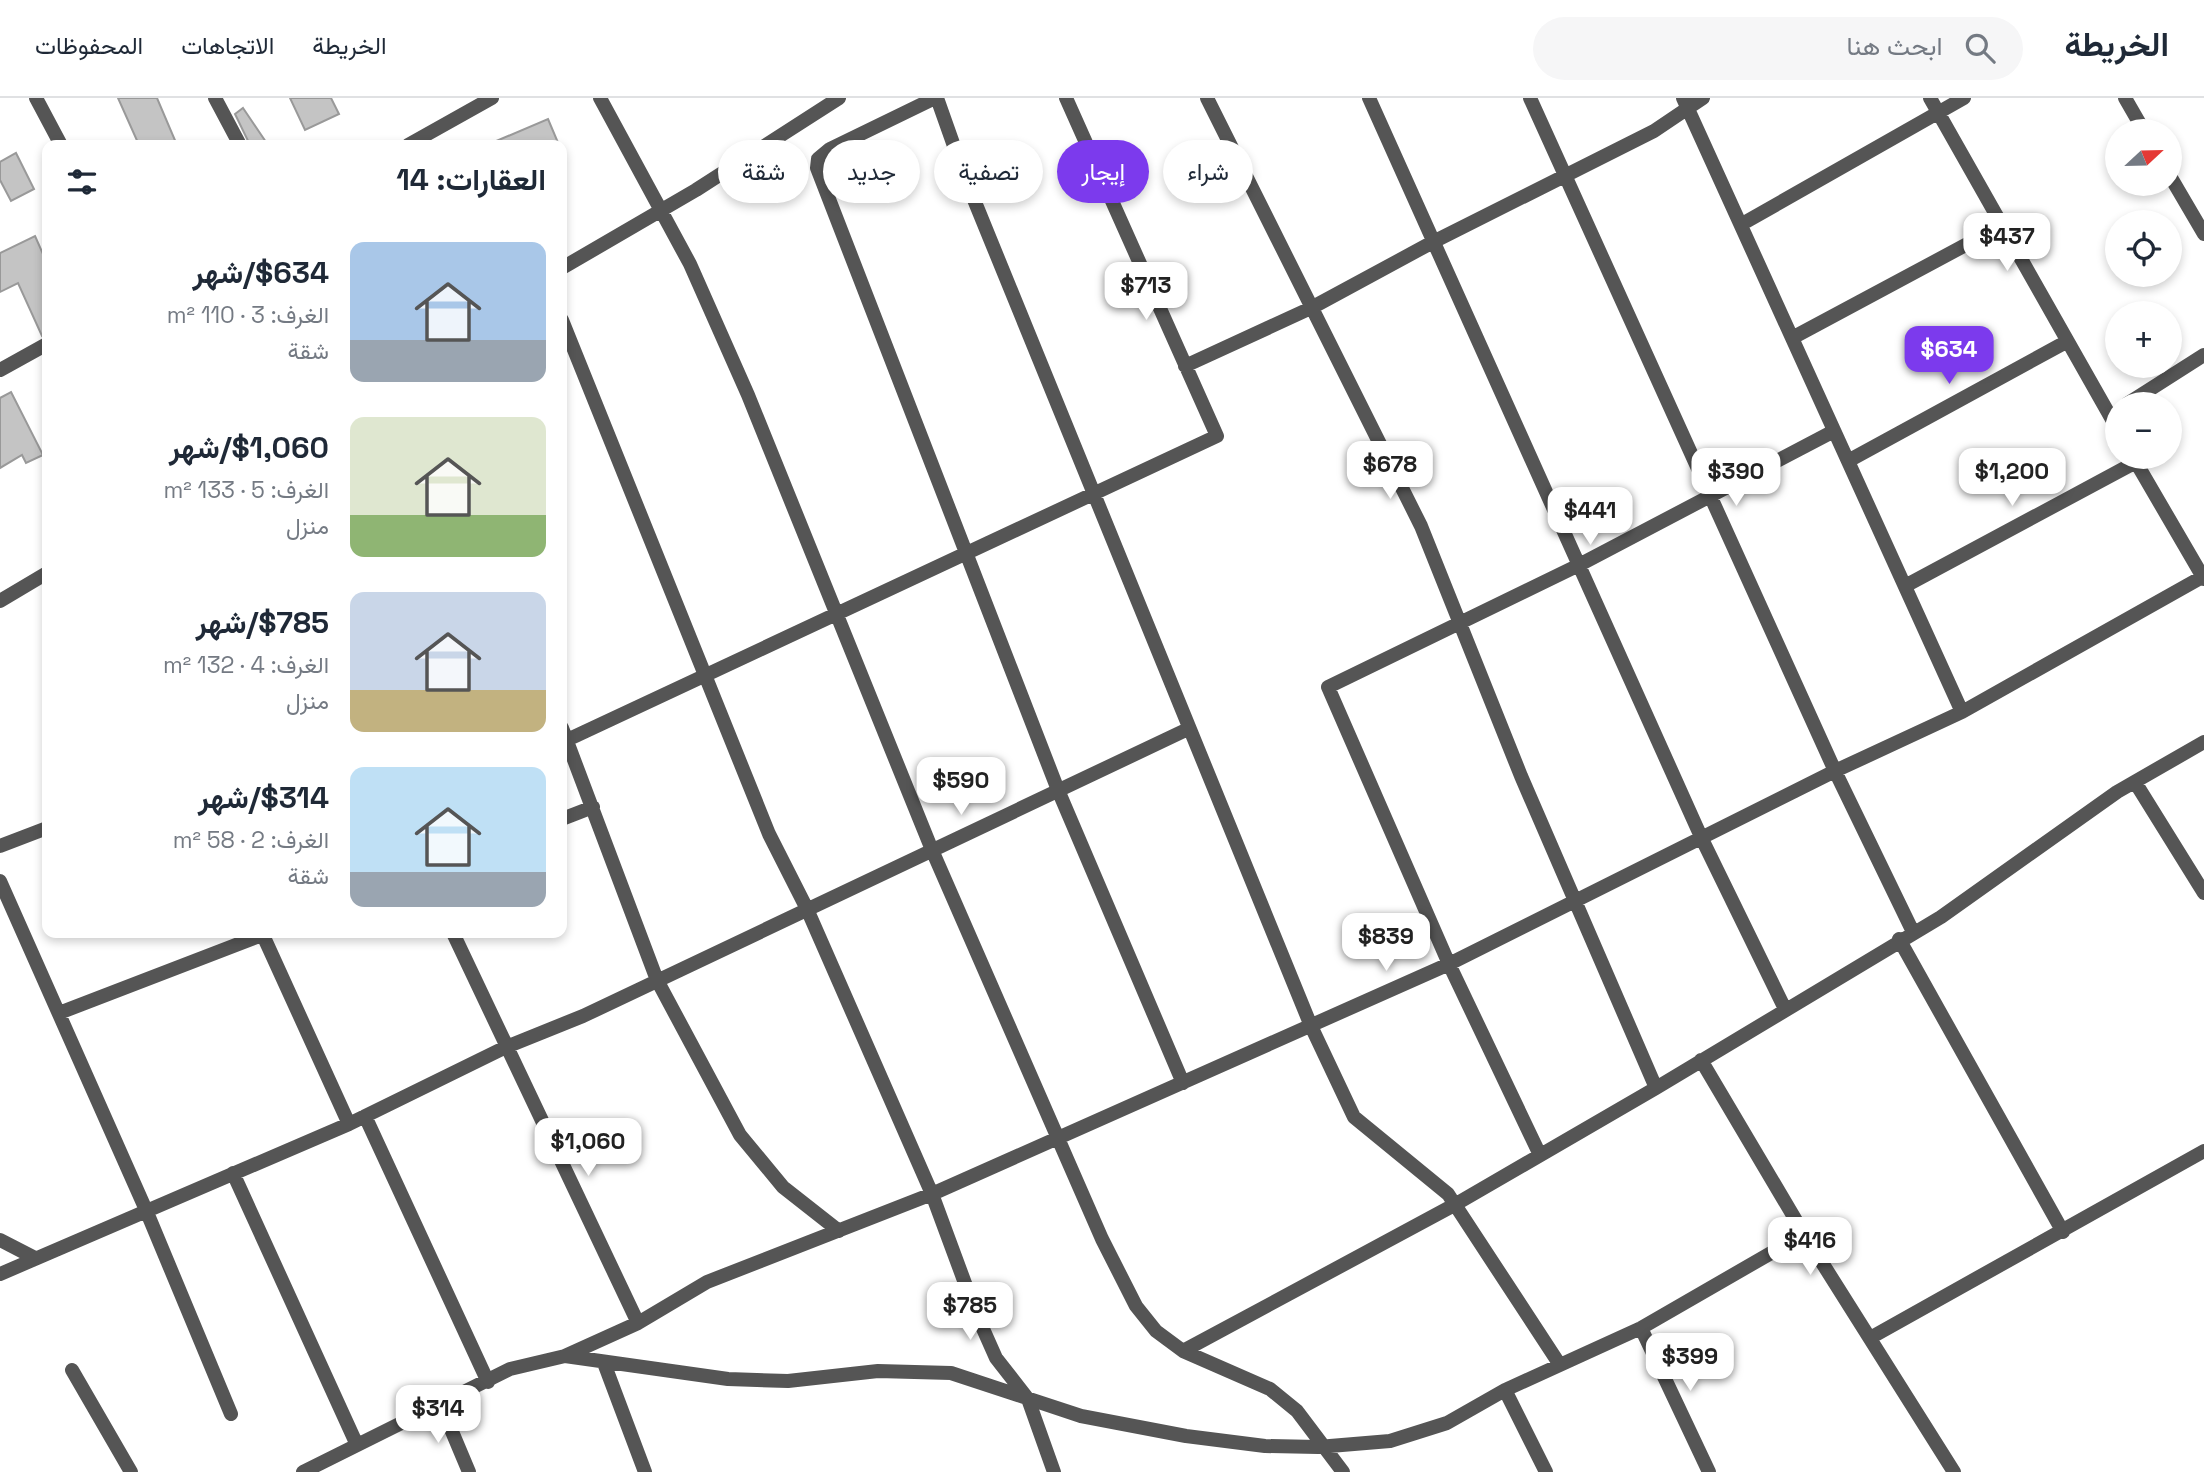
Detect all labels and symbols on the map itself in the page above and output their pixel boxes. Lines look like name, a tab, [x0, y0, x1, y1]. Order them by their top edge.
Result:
north arrow	[2105, 119, 2182, 196]
pin: $437	[1966, 214, 2048, 273]
pin: $713	[1105, 262, 1187, 322]
pin: $634	[1908, 327, 1990, 386]
pin: $678	[1349, 442, 1431, 501]
pin: $390	[1695, 448, 1777, 508]
pin: $1,200	[1955, 448, 2069, 508]
pin: $441	[1549, 488, 1631, 547]
pin: $590	[920, 758, 1002, 817]
pin: $839	[1345, 914, 1427, 973]
pin: $1,060	[531, 1118, 645, 1178]
pin: $416	[1769, 1218, 1851, 1277]
pin: $785	[929, 1282, 1011, 1342]
pin: $399	[1649, 1334, 1731, 1393]
pin: $314	[397, 1386, 479, 1445]

